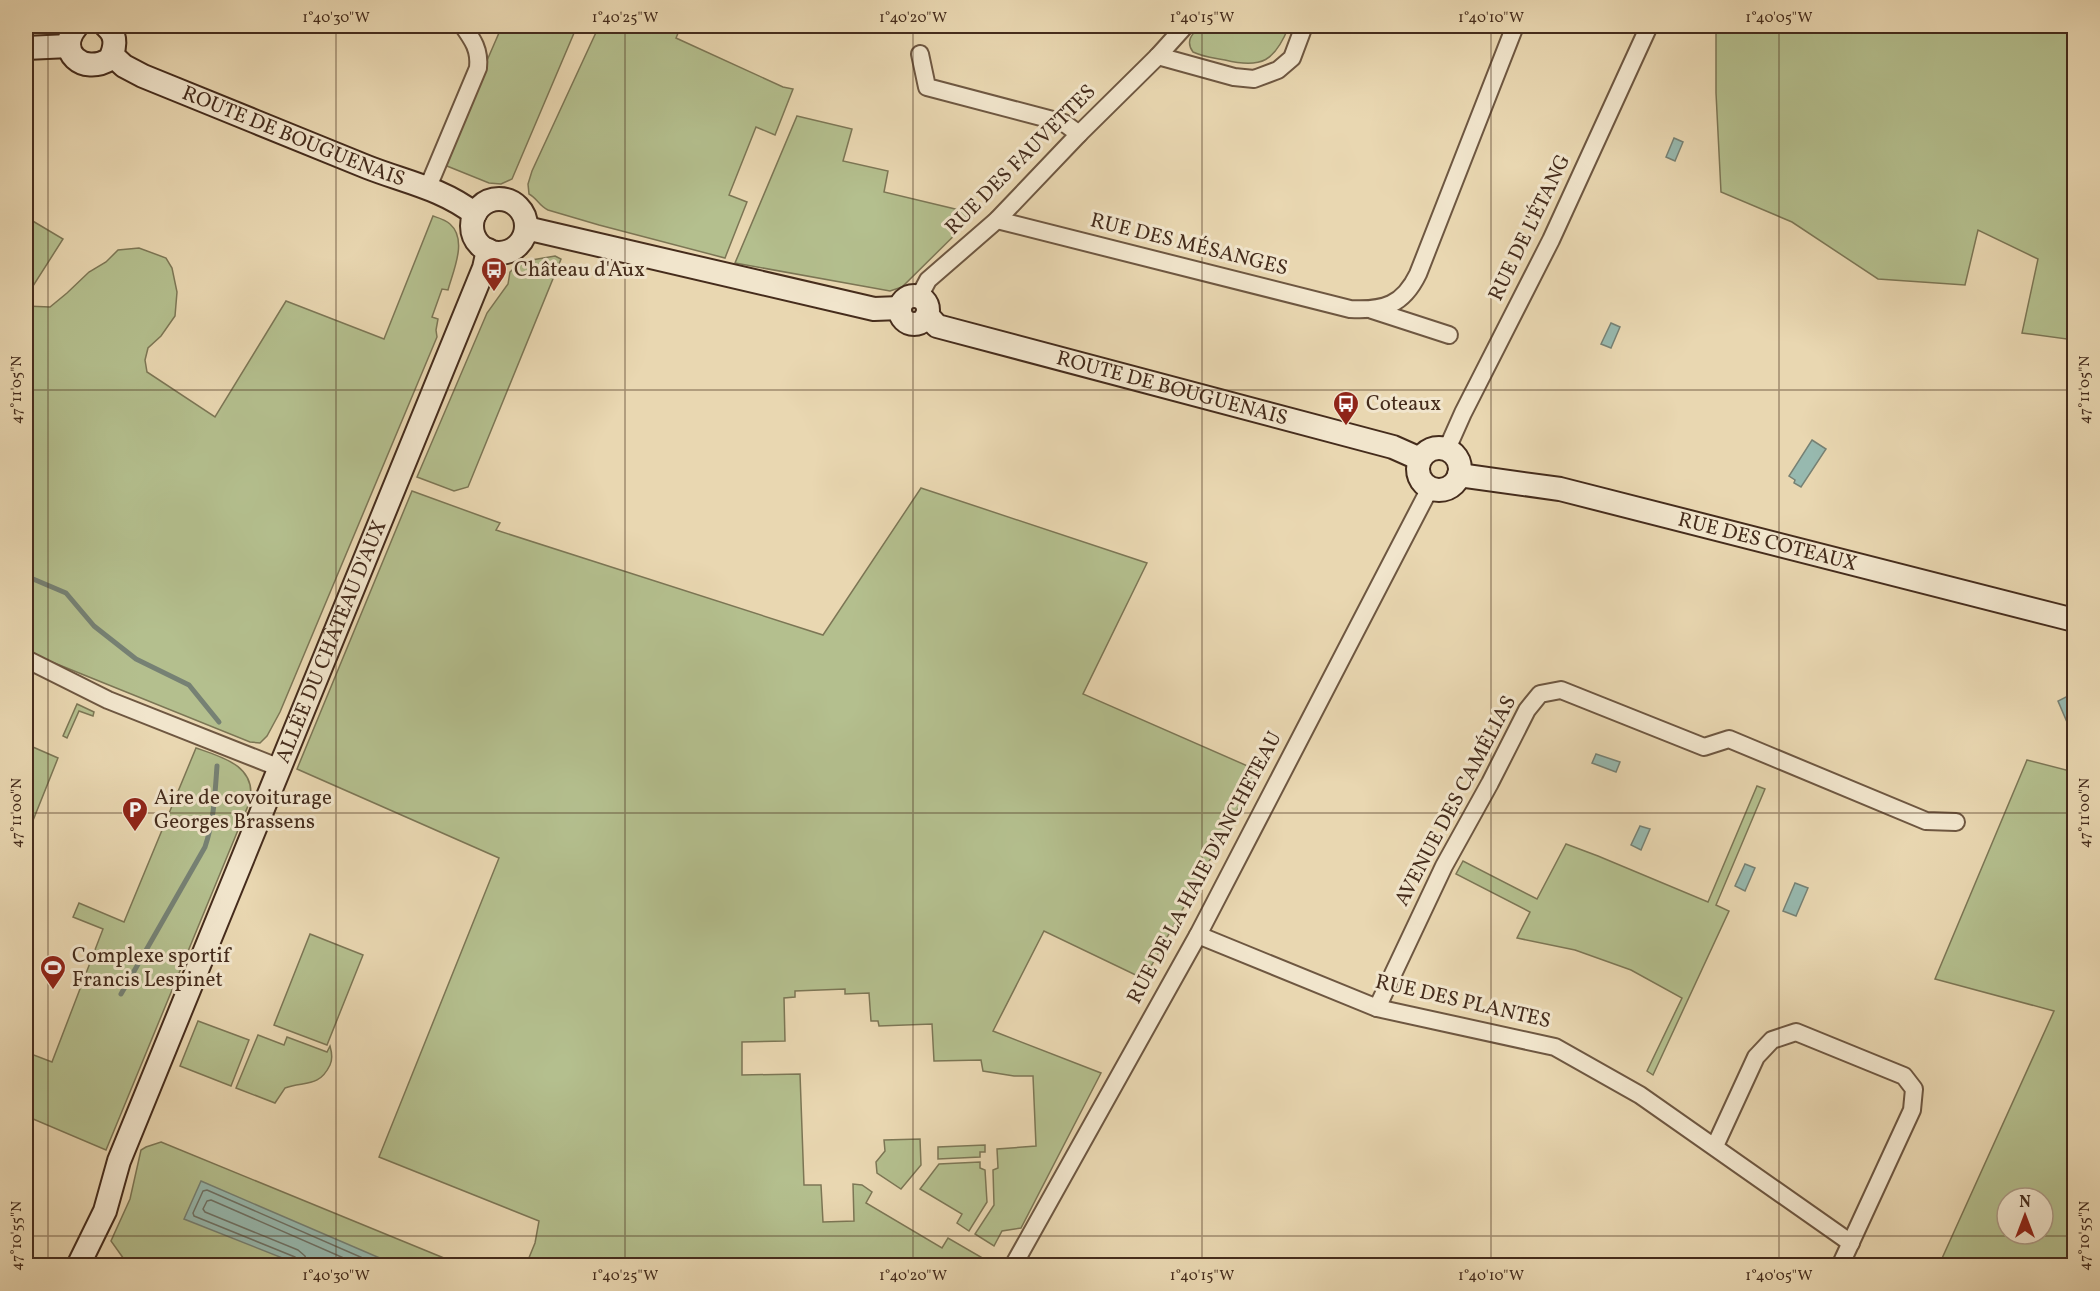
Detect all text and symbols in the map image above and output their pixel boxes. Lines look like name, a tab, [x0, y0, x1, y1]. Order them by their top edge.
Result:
text: 1°40'30"W	[302, 8, 370, 29]
text: 1°40'25"W	[592, 8, 658, 29]
text: 1°40'20"W	[879, 8, 947, 29]
text: 1°40'15"W	[1170, 8, 1234, 29]
text: 1°40'10"W	[1458, 8, 1524, 29]
text: 1°40'05"W	[1745, 8, 1813, 29]
street label: RUE DES FAUVETTES	[939, 78, 1103, 242]
street label: ROUTE DE BOUGUENAIS	[177, 79, 409, 194]
street label: RUE DE L'ÉTANG	[1482, 150, 1578, 306]
street label: RUE DES MÉSANGES	[1087, 206, 1291, 284]
bus stop icon: Château d'Aux	[479, 255, 509, 293]
place label: Château d'Aux	[514, 256, 645, 285]
street label: ROUTE DE BOUGUENAIS	[1053, 344, 1291, 433]
text: 47°11'05"N	[7, 356, 28, 424]
text: 47°11'05"N	[2075, 356, 2096, 424]
bus stop icon: Coteaux	[1331, 389, 1361, 427]
place label: Coteaux	[1366, 390, 1441, 419]
street label: RUE DES COTEAUX	[1675, 505, 1860, 579]
street label: ALLÉE DU CHÂTEAU D'AUX	[269, 516, 394, 768]
street label: AVENUE DES CAMÉLIAS	[1388, 691, 1524, 911]
street label: RUE DE LA HAIE D'ANCHETEAU	[1121, 727, 1289, 1009]
text: 47°11'00"N	[7, 778, 28, 848]
text: 47°11'00"N	[2075, 778, 2096, 848]
place label: Aire de covoiturage Georges Brassens	[154, 784, 332, 837]
parking icon: Aire de covoiturage Georges Brassens	[120, 795, 150, 833]
place label: Complexe sportif Francis Lespinet	[72, 942, 232, 995]
sports icon: Complexe sportif Francis Lespinet	[38, 953, 68, 991]
street label: RUE DES PLANTES	[1372, 968, 1554, 1036]
north arrow	[1995, 1186, 2055, 1246]
text: N	[2019, 1192, 2031, 1214]
text: 47°10'55"N	[7, 1201, 28, 1271]
text: 47°10'55"N	[2075, 1201, 2096, 1271]
text: 1°40'30"W	[302, 1266, 370, 1287]
text: 1°40'25"W	[592, 1266, 658, 1287]
text: 1°40'20"W	[879, 1266, 947, 1287]
text: 1°40'15"W	[1170, 1266, 1234, 1287]
text: 1°40'10"W	[1458, 1266, 1524, 1287]
text: 1°40'05"W	[1745, 1266, 1813, 1287]

